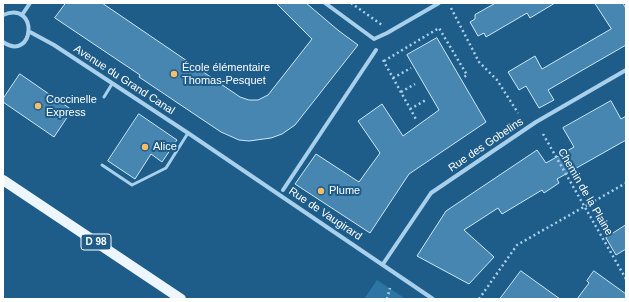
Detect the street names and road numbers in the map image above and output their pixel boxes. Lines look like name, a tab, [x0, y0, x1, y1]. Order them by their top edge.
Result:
street label: Avenue du Grand Canal	[71, 42, 177, 118]
street label: Rue des Gobelins	[446, 115, 526, 175]
street label: Chemin de la Plaine	[555, 146, 615, 238]
street label: Rue de Vaugirard	[286, 185, 364, 243]
road number: D 98	[81, 234, 111, 250]

